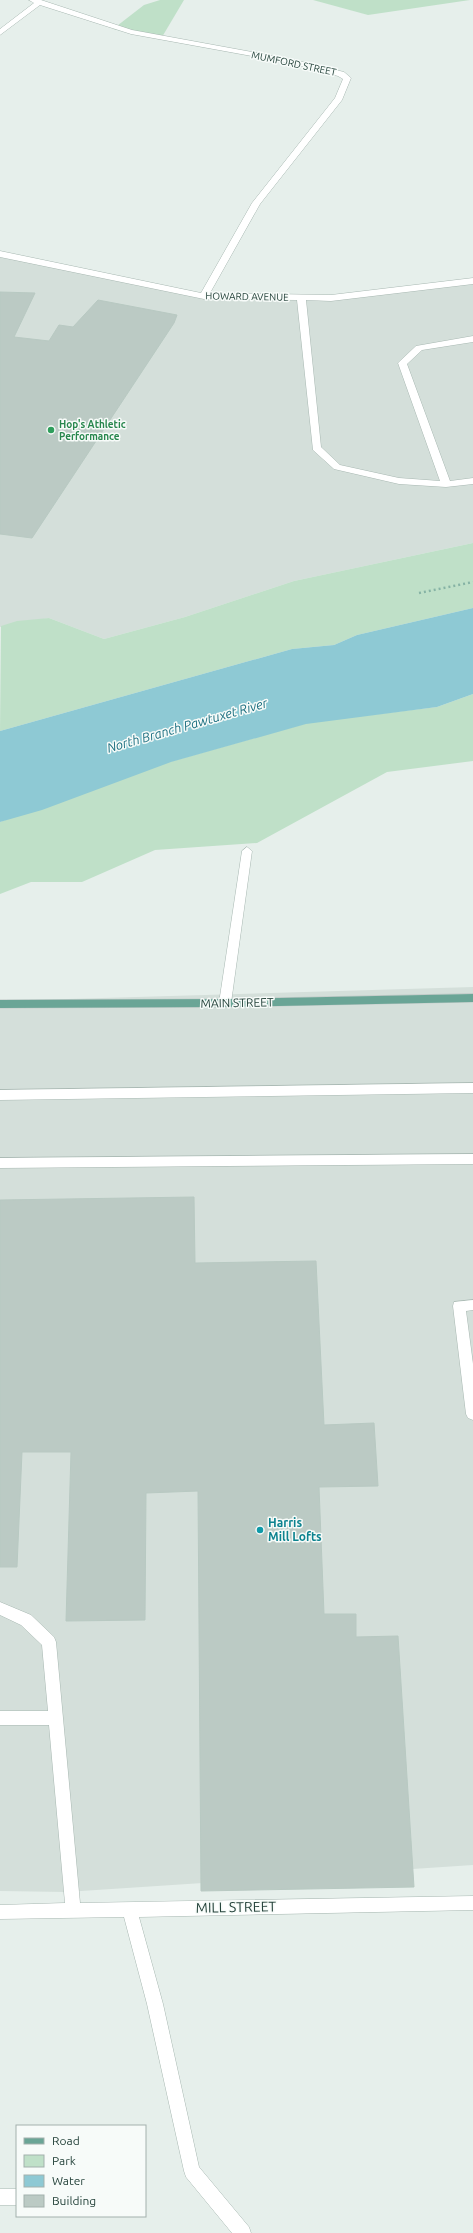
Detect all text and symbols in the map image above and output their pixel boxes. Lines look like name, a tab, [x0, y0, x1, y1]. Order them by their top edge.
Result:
street label: MUMFORD STREET	[250, 49, 338, 78]
street label: HOWARD AVENUE	[205, 290, 289, 303]
place label: Hop's Athletic Performance	[59, 419, 126, 442]
marker: Hop's Athletic Performance	[46, 425, 56, 435]
water label: North Branch Pawtuxet River	[105, 695, 270, 755]
street label: MAIN STREET	[200, 995, 274, 1010]
place label: Harris Mill Lofts	[268, 1516, 322, 1543]
marker: Harris Mill Lofts	[255, 1525, 265, 1535]
street label: MILL STREET	[196, 1898, 277, 1916]
legend	[16, 2125, 146, 2217]
text: Road	[52, 2134, 80, 2147]
text: Park	[52, 2154, 76, 2167]
text: Water	[52, 2174, 85, 2187]
text: Building	[52, 2194, 96, 2207]

